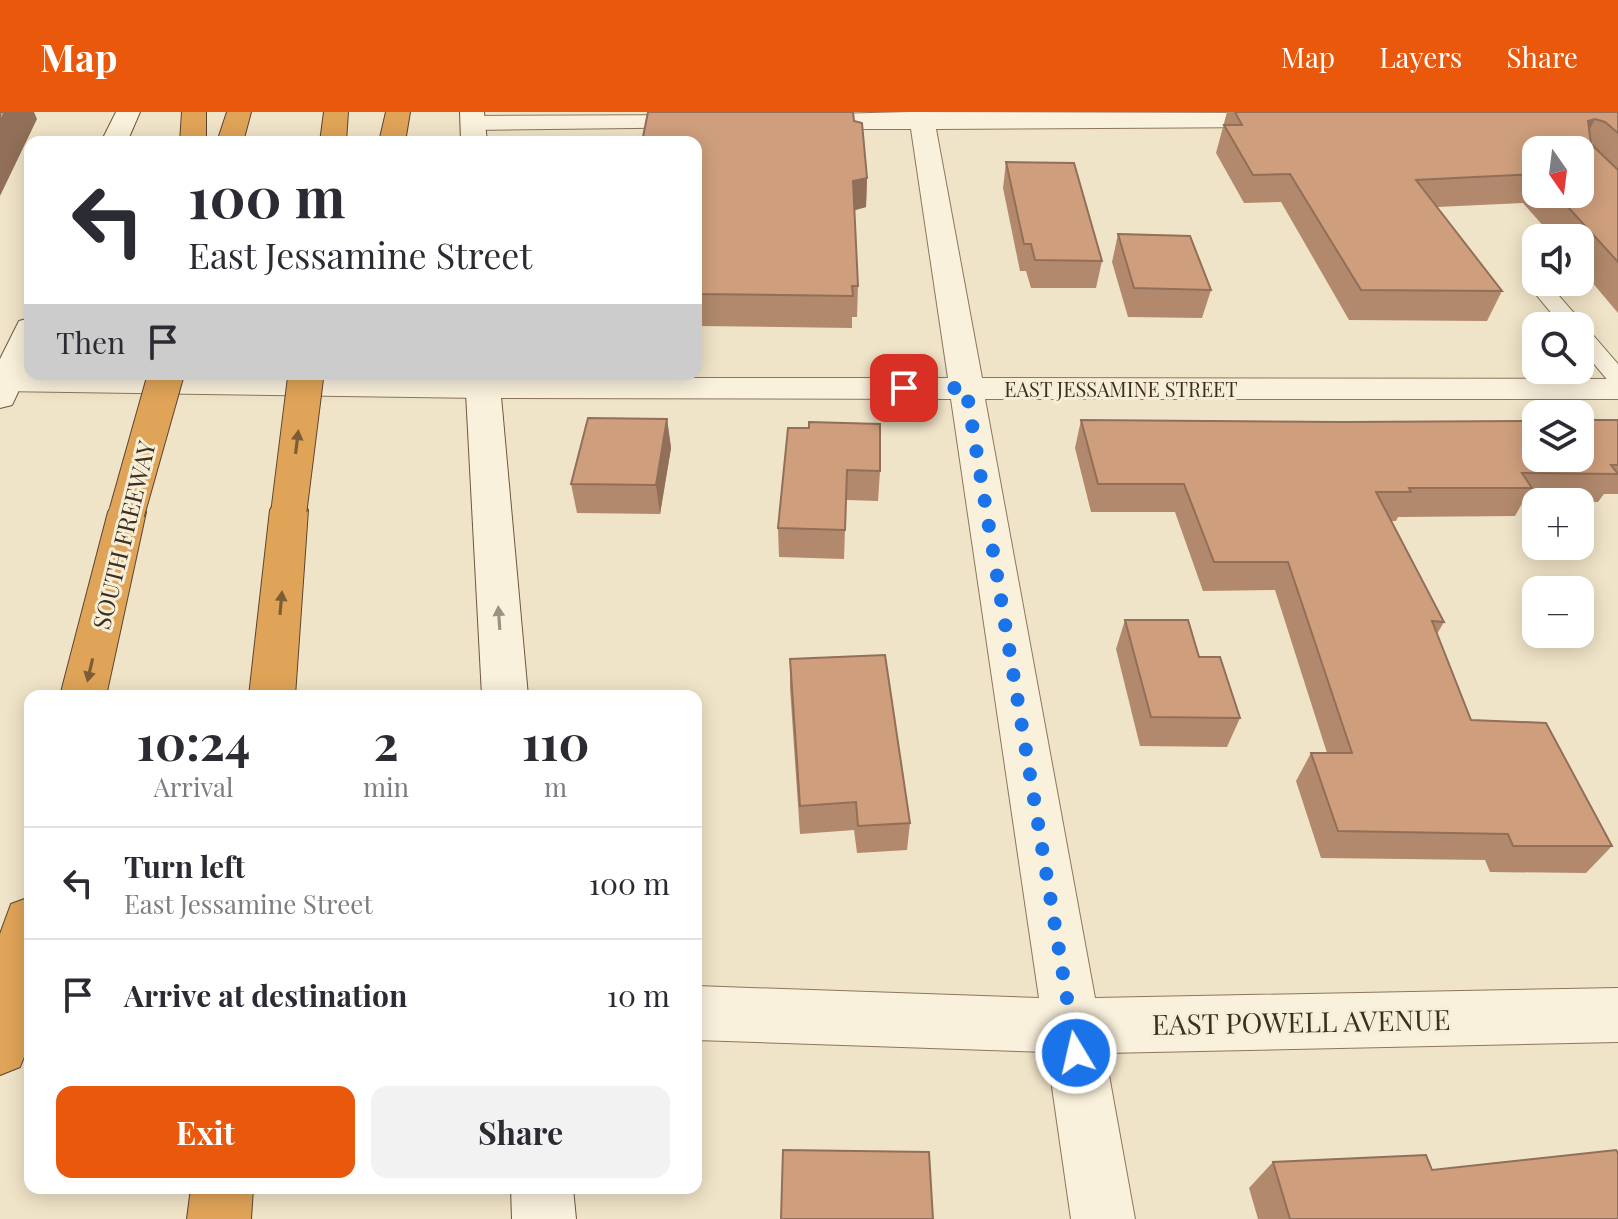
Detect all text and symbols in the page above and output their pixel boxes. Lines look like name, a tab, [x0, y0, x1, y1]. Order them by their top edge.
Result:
text: Map	[40, 31, 117, 82]
text: Map	[1281, 38, 1335, 75]
text: Layers	[1379, 38, 1462, 75]
text: Share	[1506, 38, 1578, 75]
north arrow	[1522, 136, 1594, 208]
map controls	[1522, 136, 1594, 648]
text: 100 m	[188, 158, 345, 233]
icon: left	[56, 168, 160, 272]
button: sound	[1522, 224, 1594, 296]
text: East Jessamine Street	[188, 230, 532, 278]
button: search	[1522, 312, 1594, 384]
icon: arrive	[141, 320, 185, 364]
text: Then	[56, 322, 125, 362]
pin	[870, 354, 938, 422]
icon: arrive	[882, 366, 926, 410]
street label: EAST JESSAMINE STREET	[1004, 375, 1238, 402]
button: layers	[1522, 400, 1594, 472]
one-way arrow	[291, 429, 304, 454]
street label: SOUTH FREEWAY	[84, 437, 162, 632]
button: +	[1522, 488, 1594, 560]
button: −	[1522, 576, 1594, 648]
one-way arrow	[274, 590, 287, 615]
one-way arrow	[492, 605, 505, 630]
one-way arrow	[83, 658, 95, 683]
text: 10:24	[137, 709, 250, 773]
text: 2	[373, 709, 399, 773]
text: 110	[522, 709, 589, 773]
text: Arrival	[153, 769, 233, 804]
text: min	[363, 769, 409, 804]
text: m	[544, 769, 567, 804]
text: Turn left	[124, 846, 245, 886]
icon: left	[56, 861, 100, 905]
text: 100 m	[589, 863, 670, 903]
text: East Jessamine Street	[124, 886, 373, 921]
icon: arrive	[56, 973, 100, 1017]
text: Arrive at destination	[124, 975, 407, 1015]
text: 10 m	[607, 975, 670, 1015]
street label: EAST POWELL AVENUE	[1151, 1000, 1451, 1042]
position arrow	[1034, 1011, 1118, 1095]
button: Exit	[56, 1086, 355, 1178]
button: Share	[371, 1086, 670, 1178]

